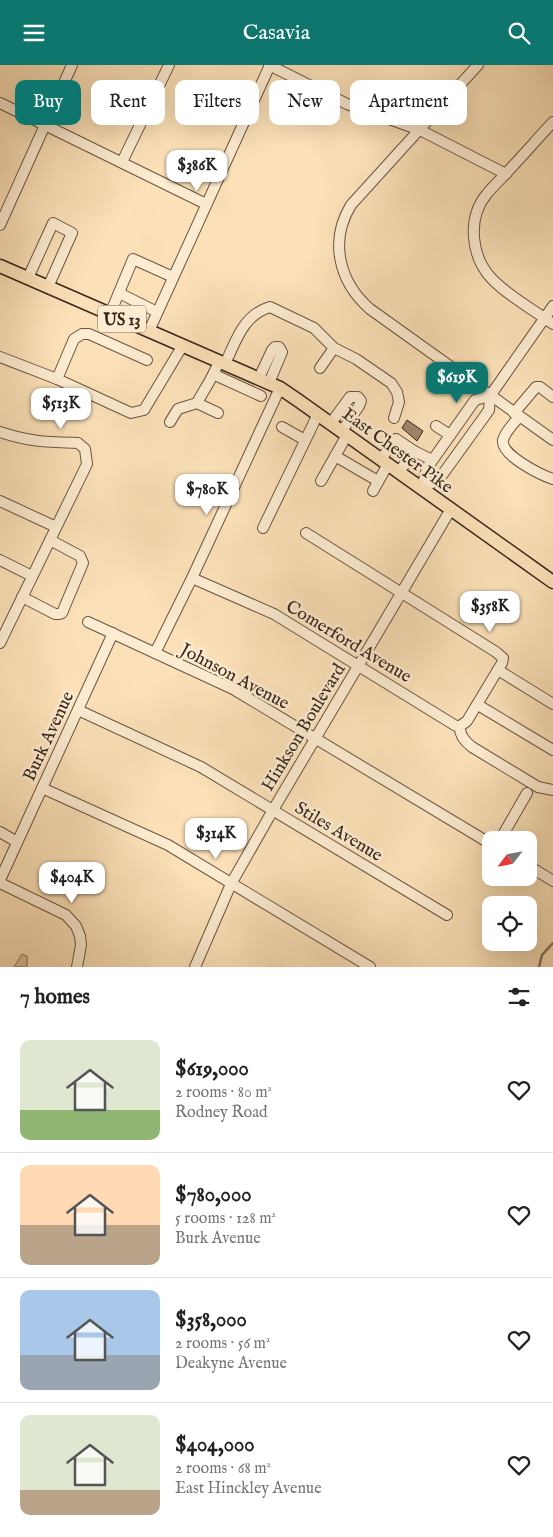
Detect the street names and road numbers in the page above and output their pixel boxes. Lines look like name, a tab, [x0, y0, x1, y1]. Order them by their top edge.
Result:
road number: US 13	[98, 305, 146, 333]
street label: East Chester Pike	[337, 403, 457, 499]
street label: Comerford Avenue	[281, 596, 415, 689]
street label: Johnson Avenue	[174, 638, 293, 716]
street label: Hinkson Boulevard	[257, 659, 352, 796]
street label: Burk Avenue	[19, 688, 80, 785]
street label: Stiles Avenue	[290, 797, 386, 868]

